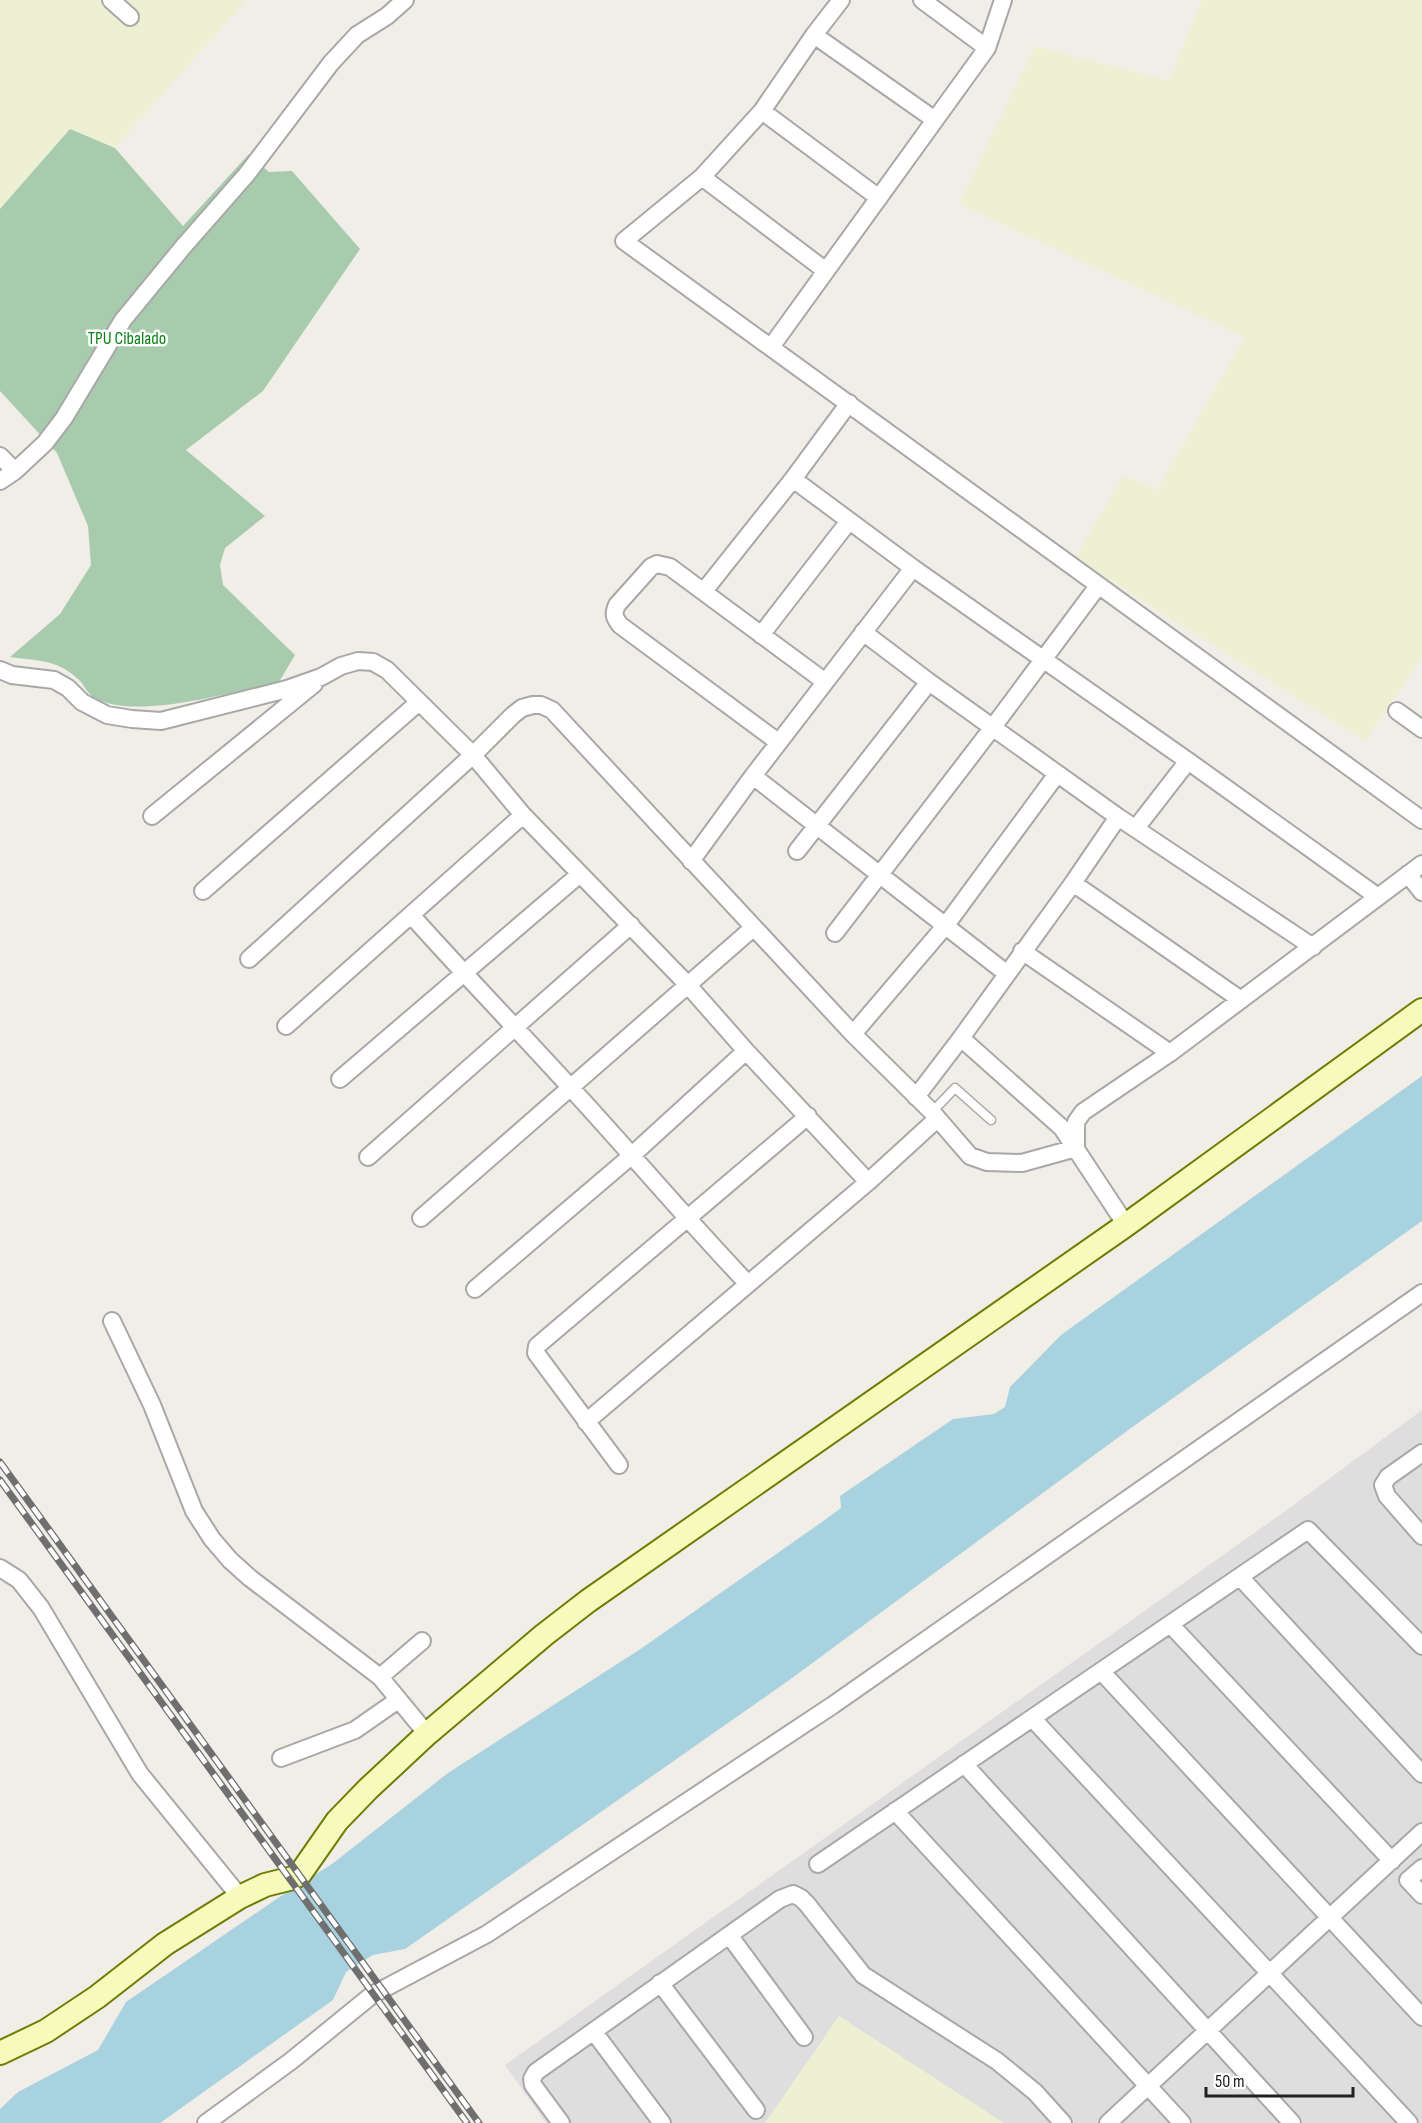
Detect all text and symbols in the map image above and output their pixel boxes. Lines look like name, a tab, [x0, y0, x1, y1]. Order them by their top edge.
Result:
park label: TPU Cibalado	[88, 328, 166, 349]
scale bar	[1206, 2060, 1353, 2098]
text: 50 m	[1215, 2071, 1245, 2092]

